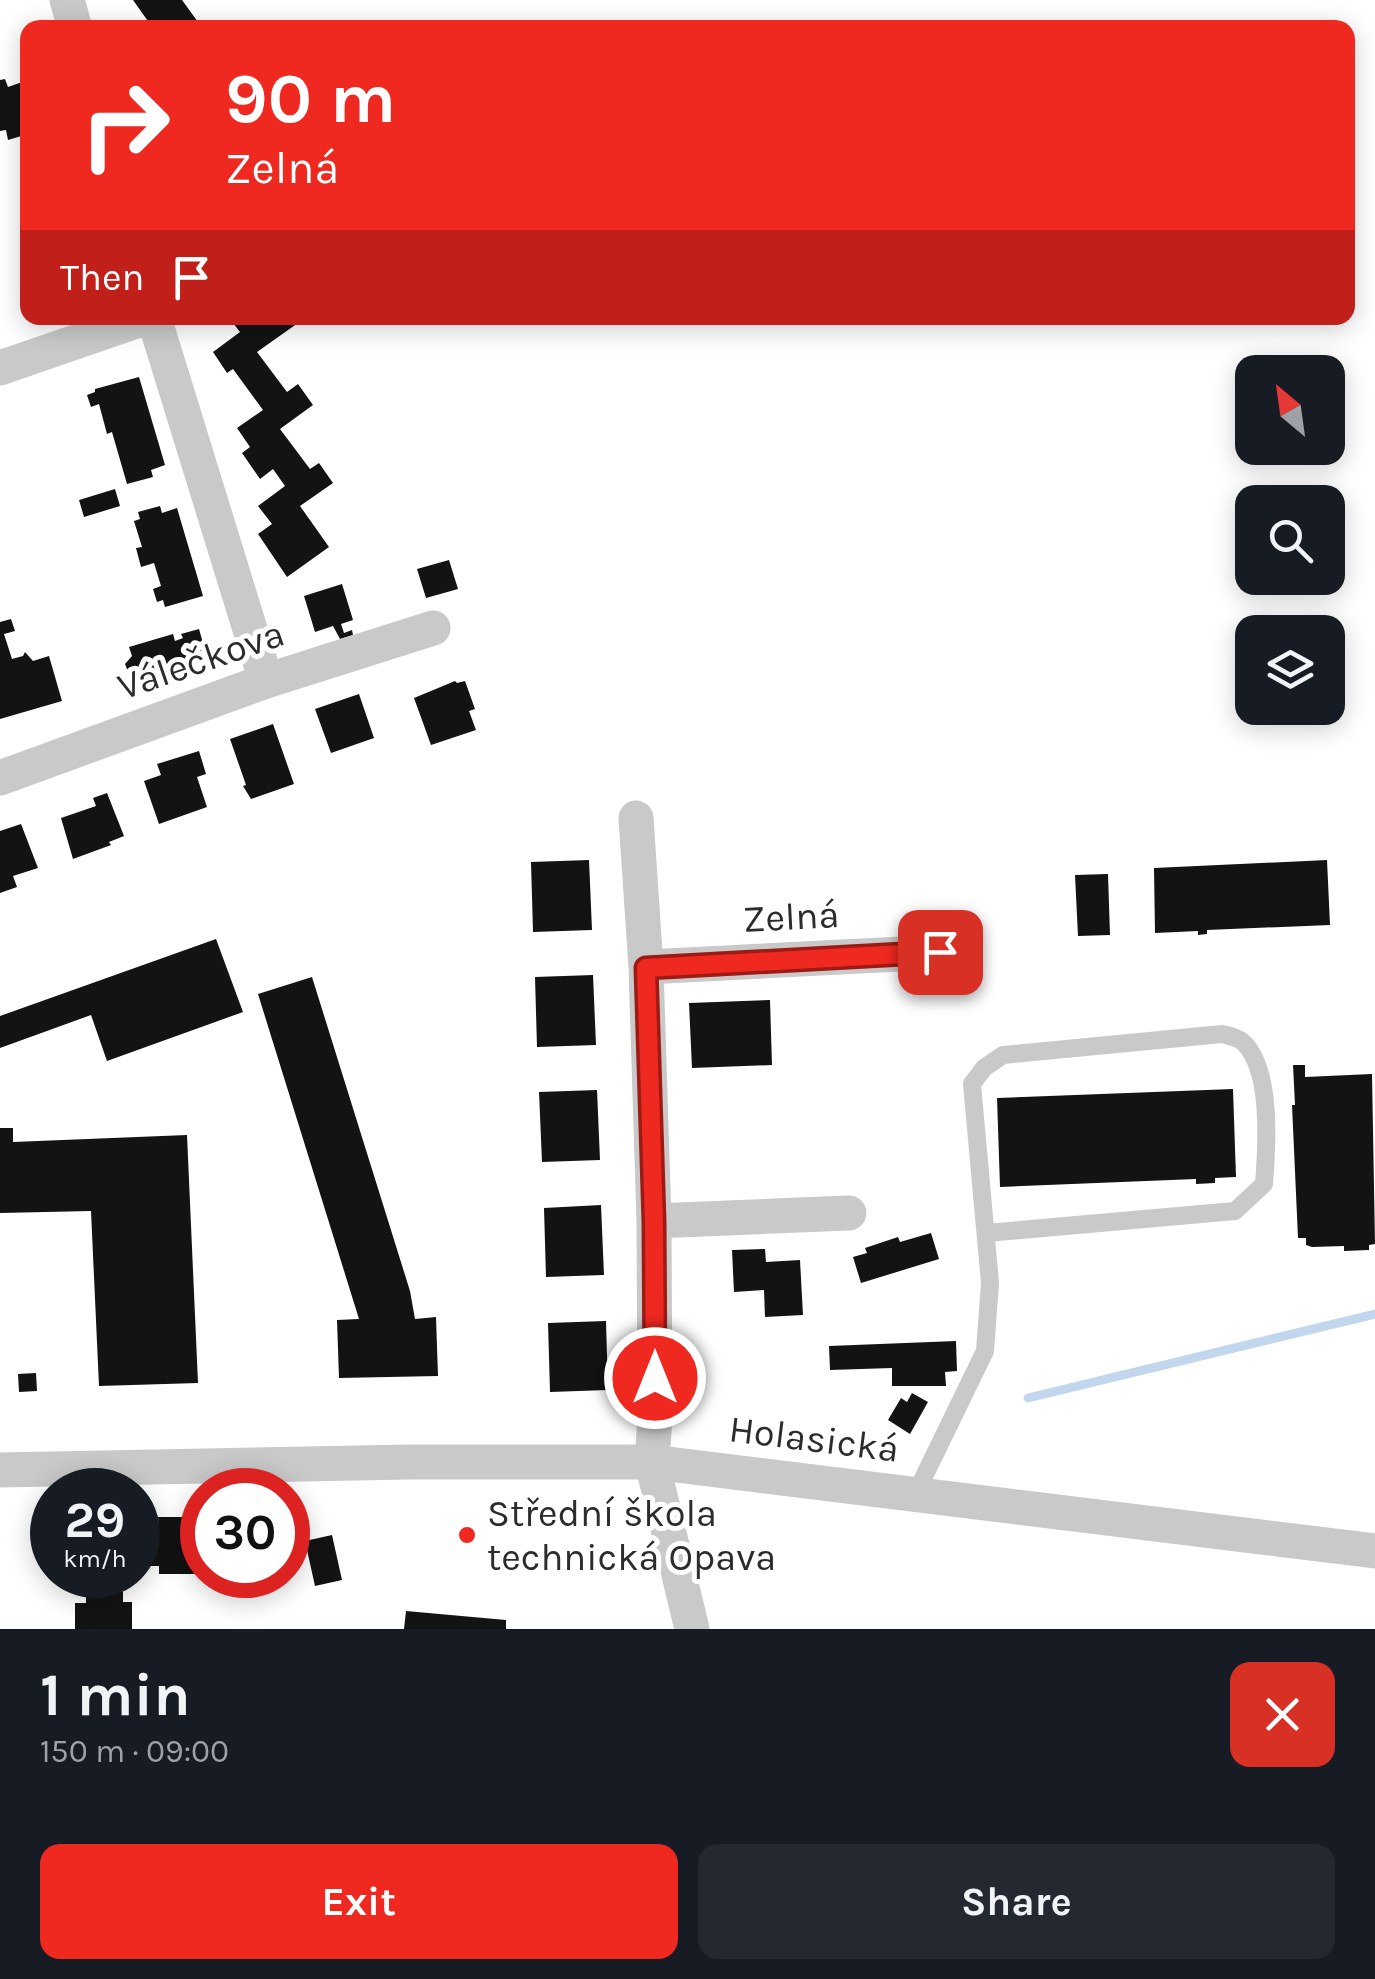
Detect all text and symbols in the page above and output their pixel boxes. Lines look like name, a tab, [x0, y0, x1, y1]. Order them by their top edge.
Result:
text: 90 m	[225, 58, 396, 140]
icon: right	[60, 60, 190, 190]
text: Zelná	[225, 142, 339, 194]
icon: arrive	[164, 250, 219, 305]
text: Then	[60, 255, 144, 300]
north arrow	[1235, 355, 1345, 465]
map controls	[1235, 355, 1345, 725]
button: search	[1235, 485, 1345, 595]
street label: Válečkova	[112, 611, 290, 709]
button: layers	[1235, 615, 1345, 725]
street label: Zelná	[742, 892, 840, 942]
pin	[898, 910, 983, 995]
icon: arrive	[913, 925, 968, 980]
position arrow	[603, 1326, 707, 1430]
street label: Holasická	[726, 1406, 902, 1472]
speed limit sign: 30	[180, 1468, 310, 1598]
text: 29	[65, 1491, 125, 1550]
place label: Střední škola technická Opava	[487, 1491, 776, 1580]
marker: Střední škola technická Opava	[456, 1524, 478, 1546]
text: km/h	[63, 1544, 127, 1573]
text: 1 min	[40, 1660, 191, 1730]
button: close	[1230, 1662, 1335, 1767]
text: 150 m · 09:00	[40, 1733, 229, 1770]
button: Exit	[40, 1844, 678, 1959]
button: Share	[698, 1844, 1335, 1959]

